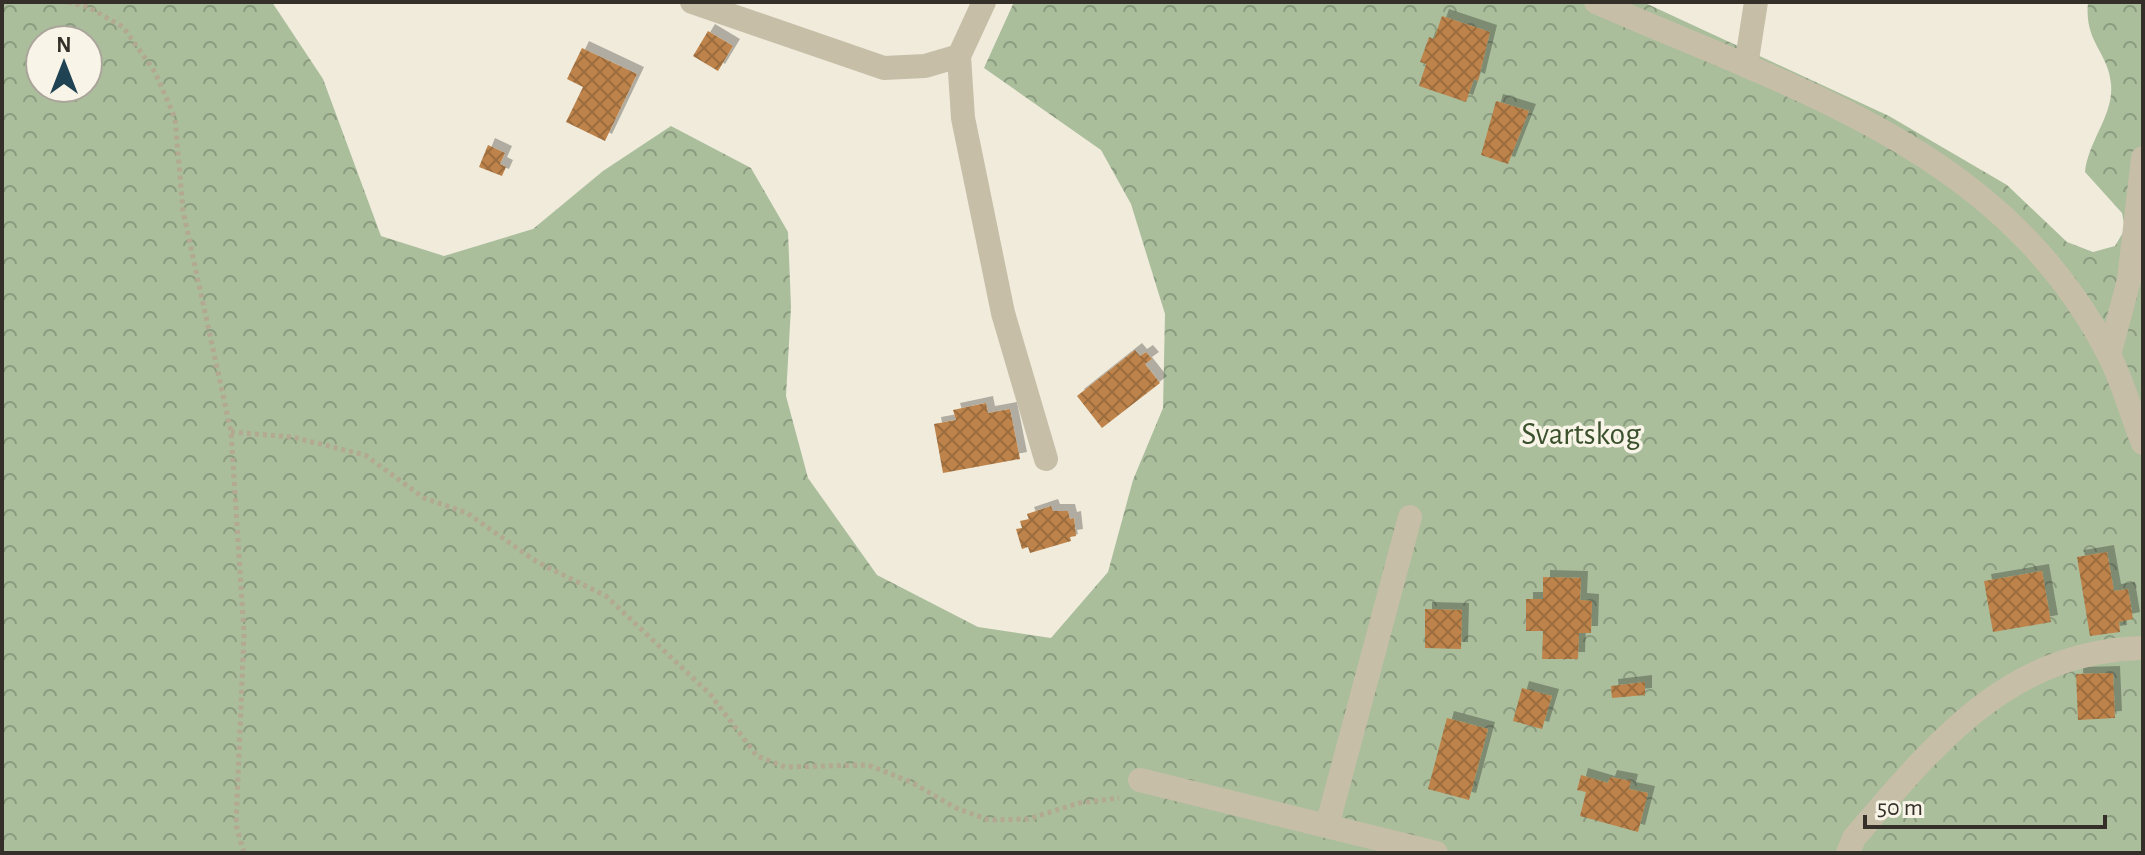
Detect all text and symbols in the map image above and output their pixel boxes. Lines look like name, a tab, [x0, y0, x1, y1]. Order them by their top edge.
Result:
north arrow	[24, 24, 104, 104]
text: N	[56, 34, 72, 56]
park label: Svartskog	[1521, 418, 1641, 450]
scale bar	[1865, 779, 2105, 829]
text: 50 m	[1877, 796, 1923, 820]

